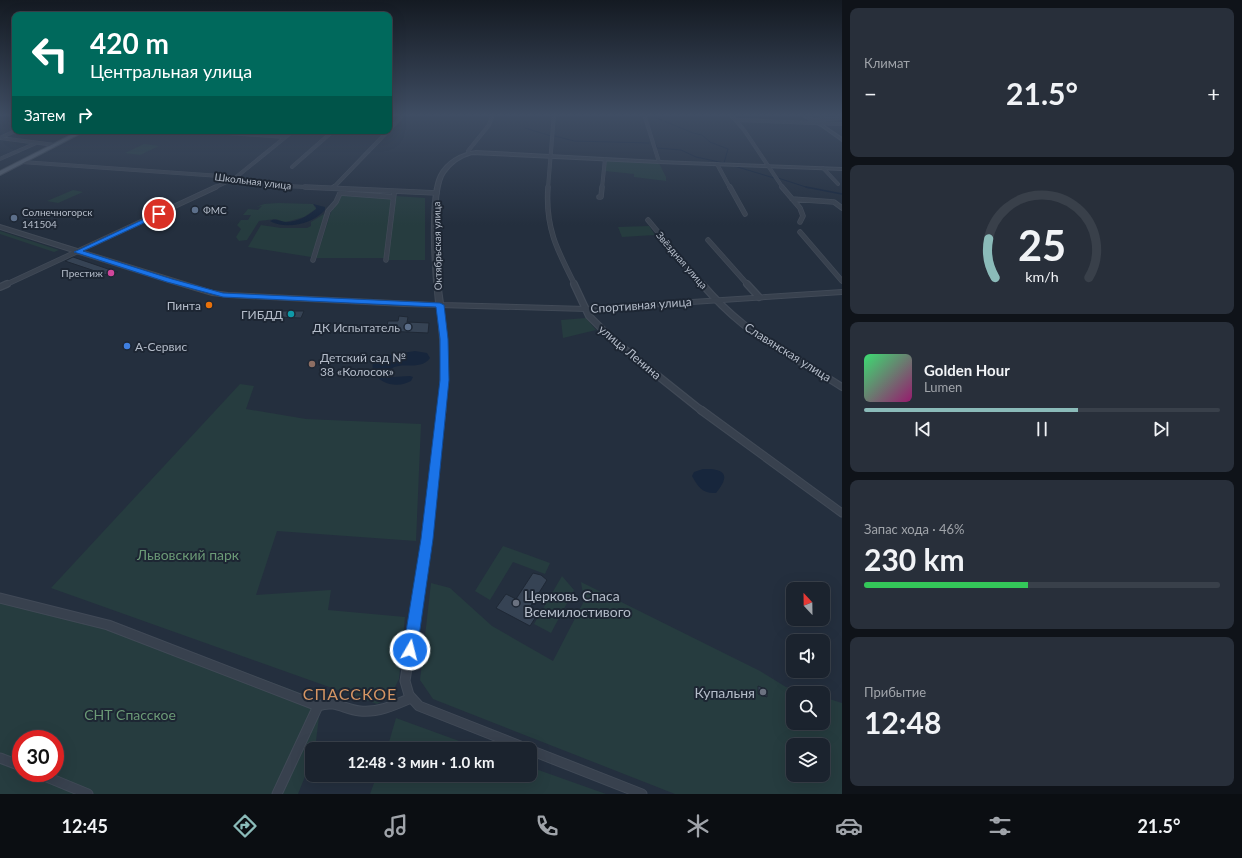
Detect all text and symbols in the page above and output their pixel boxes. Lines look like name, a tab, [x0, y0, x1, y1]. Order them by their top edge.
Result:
text: 420 m	[90, 26, 169, 60]
icon: left	[24, 28, 76, 80]
text: Климат	[864, 55, 910, 71]
text: Центральная улица	[90, 60, 252, 82]
text: 21.5°	[1006, 75, 1078, 111]
text: −	[864, 80, 877, 107]
text: +	[1207, 80, 1220, 107]
icon: right	[74, 104, 96, 126]
text: Затем	[24, 106, 66, 124]
street label: Школьная улица	[214, 170, 292, 192]
pin	[142, 197, 176, 231]
street label: Октябрьская улица	[430, 201, 444, 291]
icon: arrive	[148, 203, 170, 225]
place label: ФМС	[203, 204, 227, 216]
marker: ФМС	[190, 205, 200, 215]
place label: Солнечногорск 141504	[22, 206, 93, 230]
marker: Солнечногорск 141504	[9, 213, 19, 223]
text: 25	[1018, 220, 1066, 270]
street label: Звёздная улица	[654, 229, 710, 291]
place label: Престиж	[61, 267, 103, 279]
text: km/h	[1025, 267, 1059, 284]
marker: Престиж	[106, 268, 116, 278]
street label: Спортивная улица	[590, 294, 692, 316]
place label: Пинта	[167, 298, 201, 313]
marker: Пинта	[204, 300, 214, 310]
place label: ГИБДД	[241, 307, 284, 322]
marker: ГИБДД	[286, 309, 296, 319]
street label: Славянская улица	[742, 319, 834, 385]
place label: ДК Испытатель	[313, 320, 400, 335]
street label: улица Ленина	[596, 321, 664, 383]
marker: ДК Испытатель	[403, 322, 413, 332]
place label: A-Сервис	[135, 339, 187, 354]
marker: A-Сервис	[122, 341, 132, 351]
place label: Детский сад № 38 «Колосок»	[320, 350, 406, 379]
marker: Детский сад № 38 «Колосок»	[307, 359, 317, 369]
text: Golden Hour	[924, 361, 1010, 379]
text: Lumen	[924, 379, 962, 395]
icon: previous	[912, 418, 934, 440]
icon: pause	[1031, 418, 1053, 440]
icon: next	[1150, 418, 1172, 440]
text: Запас хода · 46%	[864, 521, 965, 537]
text: 230 km	[864, 541, 965, 577]
park label: Львовский парк	[136, 546, 240, 563]
north arrow	[786, 582, 830, 626]
map controls	[786, 582, 830, 782]
place label: Церковь Спаса Всемилостивого	[524, 587, 631, 620]
marker: Церковь Спаса Всемилостивого	[511, 598, 521, 608]
position arrow	[389, 629, 431, 671]
button: sound	[786, 634, 830, 678]
district label: СПАССКОЕ	[303, 684, 397, 703]
place label: Купальня	[695, 684, 755, 701]
text: Прибытие	[864, 684, 926, 700]
button: search	[786, 686, 830, 730]
marker: Купальня	[758, 687, 768, 697]
text: 12:48	[864, 704, 941, 740]
park label: СНТ Спасское	[84, 706, 176, 723]
speed limit sign: 30	[12, 730, 64, 782]
button: layers	[786, 738, 830, 782]
text: 12:48 · 3 мин · 1.0 km	[347, 753, 495, 771]
icon: directions	[231, 812, 259, 840]
icon: music	[382, 812, 410, 840]
icon: phone	[533, 812, 561, 840]
icon: climate	[684, 812, 712, 840]
icon: car	[835, 812, 863, 840]
icon: filters	[986, 812, 1014, 840]
text: 12:45	[62, 815, 108, 837]
text: 21.5°	[1137, 815, 1180, 837]

